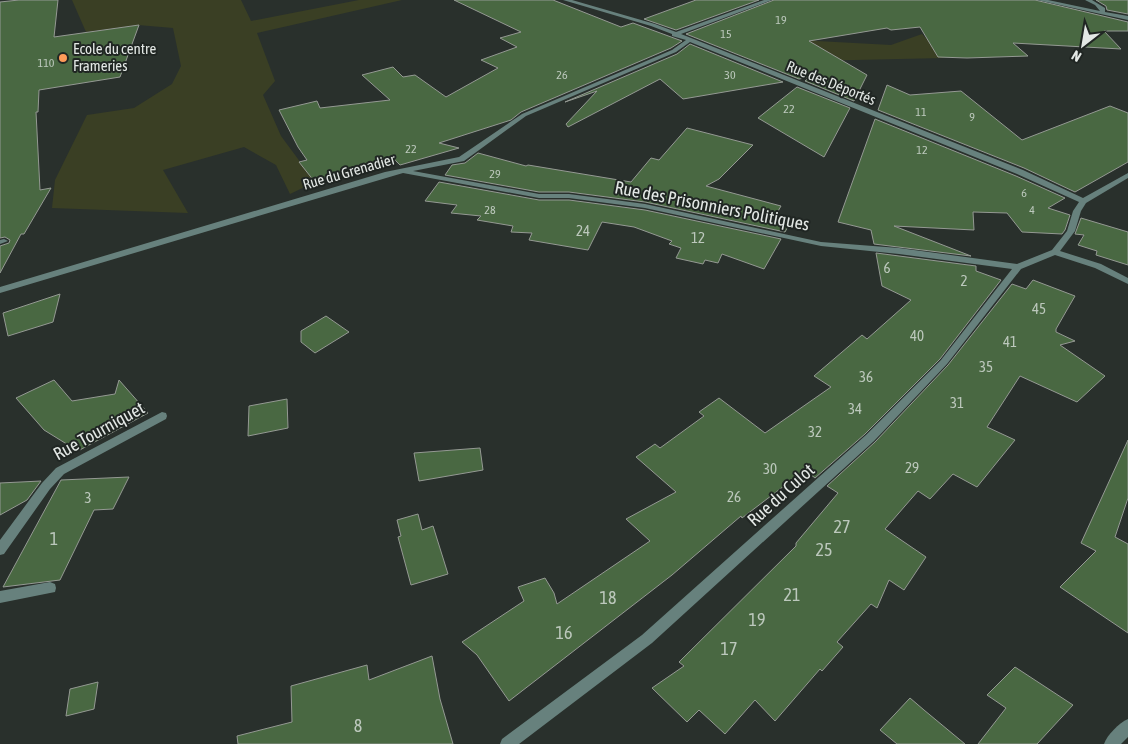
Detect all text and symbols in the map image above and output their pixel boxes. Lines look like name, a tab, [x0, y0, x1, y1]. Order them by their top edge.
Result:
house number: 19	[775, 13, 787, 27]
north arrow	[1058, 20, 1108, 70]
house number: 15	[720, 27, 732, 41]
place label: Ecole du centre Frameries	[73, 40, 156, 74]
text: N	[1069, 47, 1084, 65]
marker: Ecole du centre Frameries	[57, 52, 69, 64]
house number: 110	[38, 56, 55, 70]
street label: Rue des Déportés	[784, 57, 878, 108]
house number: 26	[556, 68, 568, 82]
house number: 30	[724, 68, 736, 82]
house number: 22	[783, 102, 795, 116]
house number: 11	[915, 105, 927, 119]
house number: 9	[969, 110, 975, 124]
house number: 22	[405, 142, 417, 156]
house number: 12	[916, 143, 928, 157]
street label: Rue du Grenadier	[301, 150, 398, 193]
house number: 29	[489, 167, 501, 181]
street label: Rue des Prisonniers Politiques	[613, 176, 811, 235]
house number: 6	[1021, 186, 1027, 200]
house number: 28	[484, 203, 496, 217]
house number: 4	[1029, 203, 1035, 217]
house number: 24	[576, 222, 590, 239]
house number: 12	[691, 229, 705, 246]
house number: 6	[883, 259, 891, 276]
house number: 2	[960, 272, 968, 289]
house number: 45	[1032, 300, 1046, 317]
house number: 40	[910, 327, 924, 344]
house number: 41	[1003, 333, 1017, 350]
house number: 35	[979, 358, 993, 375]
house number: 36	[859, 368, 873, 385]
house number: 31	[950, 394, 964, 411]
street label: Rue Tourniquet	[49, 397, 148, 464]
house number: 34	[848, 400, 862, 417]
house number: 32	[808, 423, 822, 440]
street label: Rue du Culot	[743, 459, 819, 530]
house number: 29	[905, 459, 919, 476]
house number: 30	[763, 460, 777, 477]
house number: 26	[727, 488, 741, 505]
house number: 3	[84, 489, 92, 506]
house number: 27	[834, 516, 850, 537]
house number: 1	[50, 528, 58, 549]
house number: 25	[816, 539, 832, 560]
house number: 21	[784, 584, 800, 605]
house number: 18	[600, 587, 616, 608]
house number: 19	[749, 609, 765, 630]
house number: 16	[556, 622, 572, 643]
house number: 17	[721, 638, 737, 659]
house number: 8	[354, 715, 362, 736]

